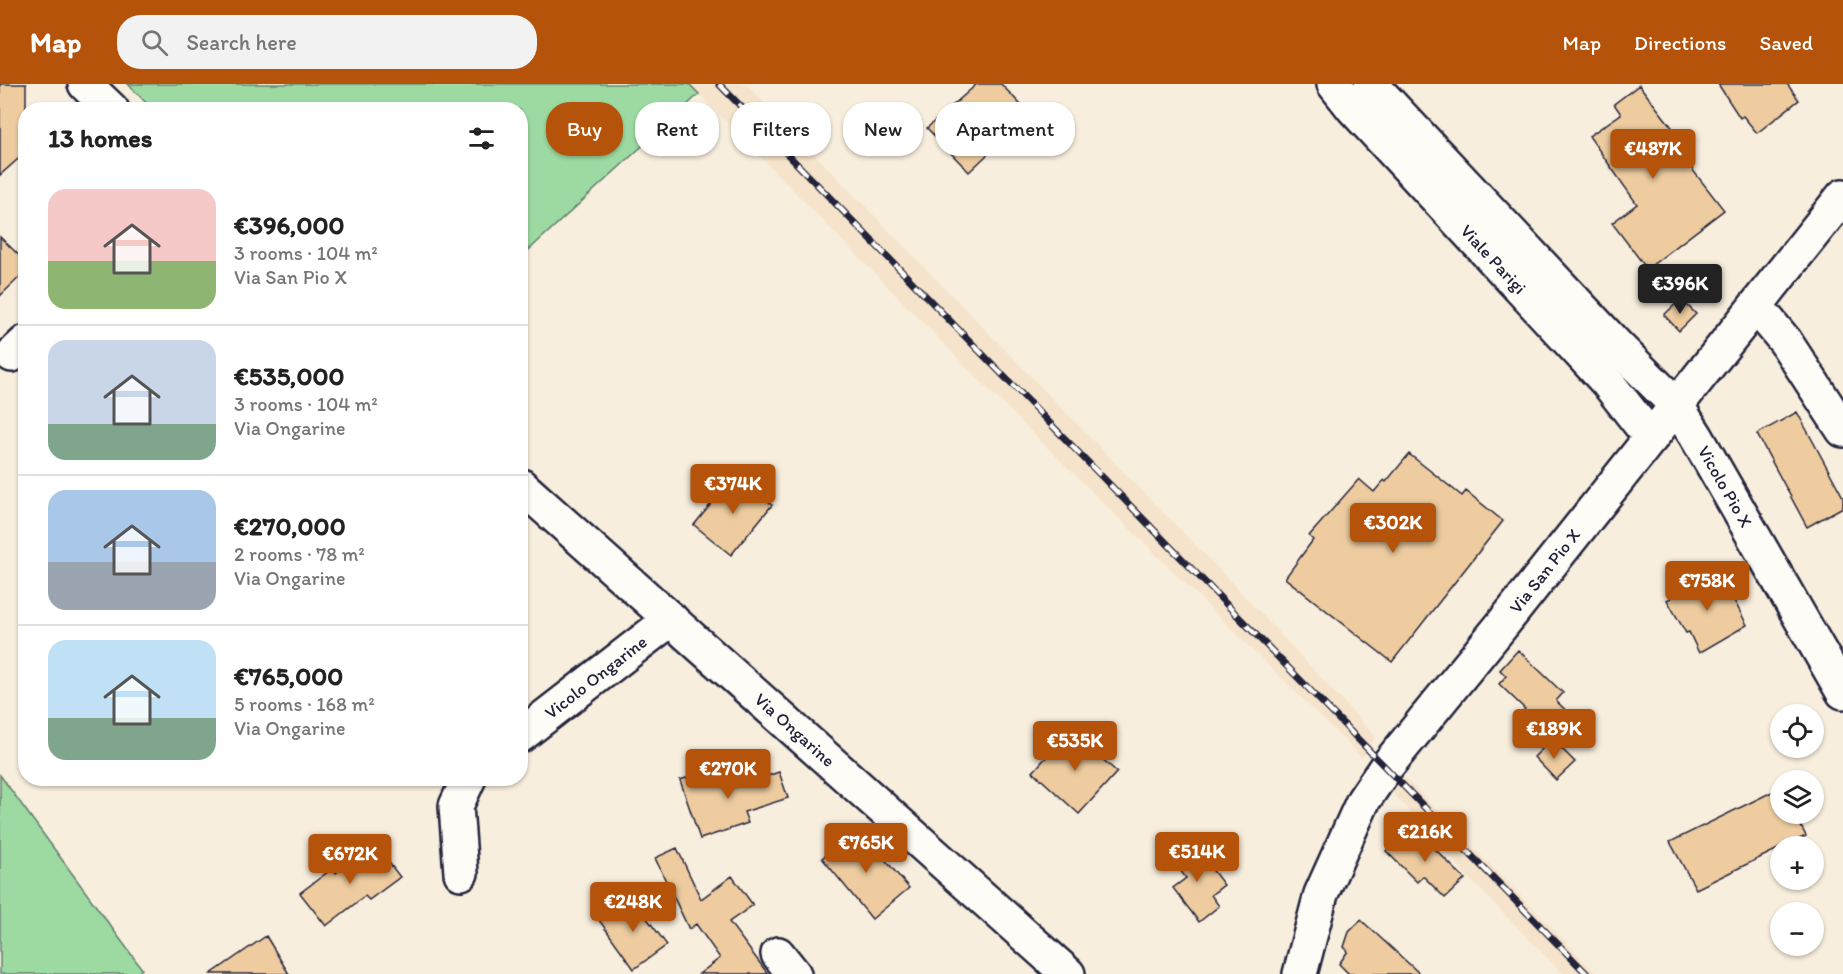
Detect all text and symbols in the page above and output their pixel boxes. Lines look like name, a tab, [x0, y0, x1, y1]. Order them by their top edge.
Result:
search box	[117, 15, 537, 69]
text: Map	[30, 25, 81, 59]
icon: search	[138, 26, 171, 59]
text: Search here	[186, 29, 297, 56]
text: Map	[1563, 30, 1601, 55]
text: Directions	[1634, 30, 1726, 55]
text: Saved	[1759, 30, 1813, 55]
chip: Buy	[546, 102, 623, 156]
chip: Rent	[635, 102, 719, 156]
chip: Filters	[731, 102, 831, 156]
chip: New	[843, 102, 923, 156]
chip: Apartment	[935, 102, 1075, 156]
text: 13 homes	[48, 122, 152, 154]
icon: filters	[465, 122, 498, 155]
pin: €487K	[1611, 129, 1695, 180]
text: €487K	[1624, 136, 1682, 160]
text: €396,000	[234, 209, 345, 241]
icon: home	[96, 213, 168, 285]
street label: Viale Parigi	[1456, 220, 1531, 299]
text: 3 rooms · 104 m²	[234, 241, 378, 265]
pin: €396K	[1638, 264, 1722, 315]
text: Via San Pio X	[234, 265, 347, 289]
text: €396K	[1652, 271, 1708, 295]
text: €535,000	[234, 360, 345, 392]
icon: home	[96, 364, 168, 436]
text: 3 rooms · 104 m²	[234, 392, 378, 416]
text: Via Ongarine	[234, 416, 345, 440]
street label: Vicolo Pio X	[1693, 442, 1757, 531]
pin: €374K	[691, 464, 775, 515]
text: €374K	[704, 471, 762, 495]
pin: €302K	[1351, 503, 1435, 554]
text: €270,000	[234, 510, 346, 542]
text: €302K	[1364, 510, 1422, 534]
icon: home	[96, 514, 168, 586]
street label: Via San Pio X	[1505, 524, 1585, 618]
text: 2 rooms · 78 m²	[234, 542, 365, 566]
pin: €758K	[1665, 561, 1749, 612]
text: Via Ongarine	[234, 566, 345, 590]
text: €758K	[1679, 568, 1735, 592]
street label: Vicolo Ongarine	[540, 631, 651, 724]
text: €765,000	[234, 660, 343, 692]
icon: home	[96, 664, 168, 736]
street label: Via Ongarine	[750, 688, 839, 772]
text: 5 rooms · 168 m²	[234, 692, 375, 716]
map controls	[1770, 704, 1824, 956]
button: locate	[1770, 704, 1824, 758]
pin: €189K	[1512, 709, 1596, 760]
text: Via Ongarine	[234, 716, 345, 740]
text: €189K	[1527, 716, 1581, 740]
pin: €535K	[1033, 721, 1117, 772]
text: €535K	[1047, 728, 1103, 752]
pin: €270K	[686, 749, 770, 800]
text: €270K	[700, 756, 756, 780]
button: layers	[1770, 770, 1824, 824]
pin: €216K	[1383, 812, 1467, 863]
text: €216K	[1398, 819, 1452, 843]
pin: €765K	[824, 823, 908, 874]
text: €765K	[838, 830, 894, 854]
pin: €514K	[1155, 832, 1239, 883]
pin: €672K	[308, 834, 392, 885]
button: +	[1770, 836, 1824, 890]
text: €514K	[1169, 839, 1225, 863]
text: €672K	[322, 841, 378, 865]
pin: €248K	[591, 882, 675, 933]
text: €248K	[604, 889, 662, 913]
button: −	[1770, 902, 1824, 956]

